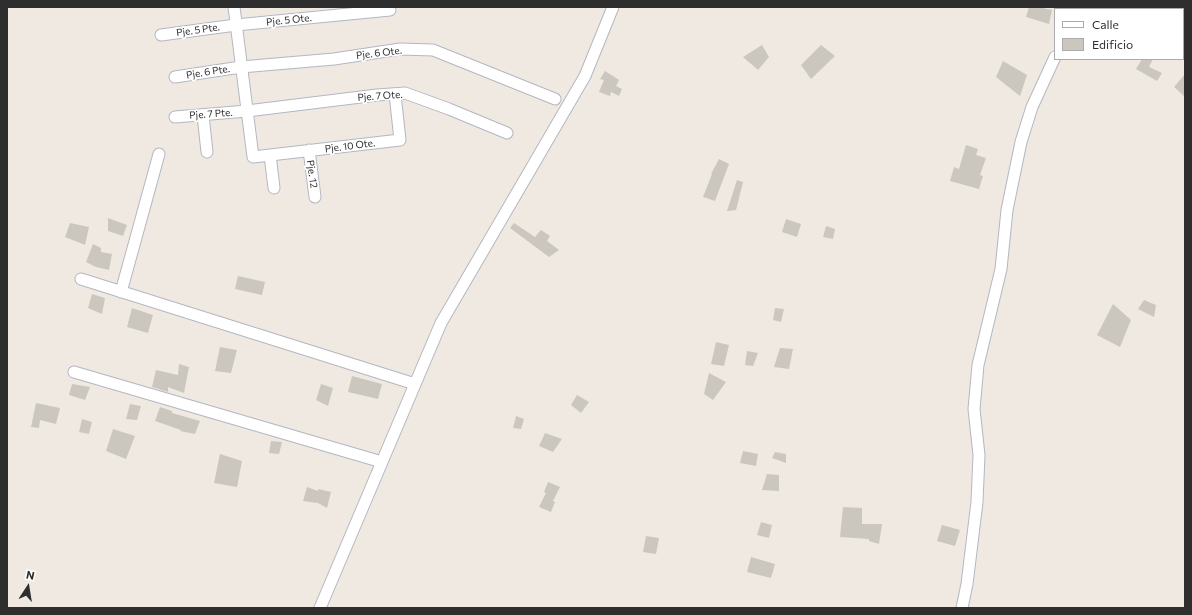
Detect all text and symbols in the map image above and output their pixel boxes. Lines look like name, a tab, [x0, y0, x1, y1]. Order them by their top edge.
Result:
legend	[1054, 8, 1184, 60]
street label: Pje. 5 Ote.	[266, 12, 312, 28]
text: Calle	[1092, 17, 1119, 31]
street label: Pje. 5 Pte.	[175, 21, 221, 39]
text: Edificio	[1092, 37, 1133, 51]
street label: Pje. 6 Ote.	[355, 44, 403, 62]
street label: Pje. 6 Pte.	[185, 63, 231, 81]
street label: Pje. 7 Ote.	[357, 88, 403, 104]
street label: Pje. 7 Pte.	[189, 107, 233, 121]
street label: Pje. 10 Ote.	[324, 137, 376, 155]
street label: Pje. 12	[304, 159, 320, 189]
north arrow	[8, 567, 48, 607]
text: N	[25, 568, 36, 582]

